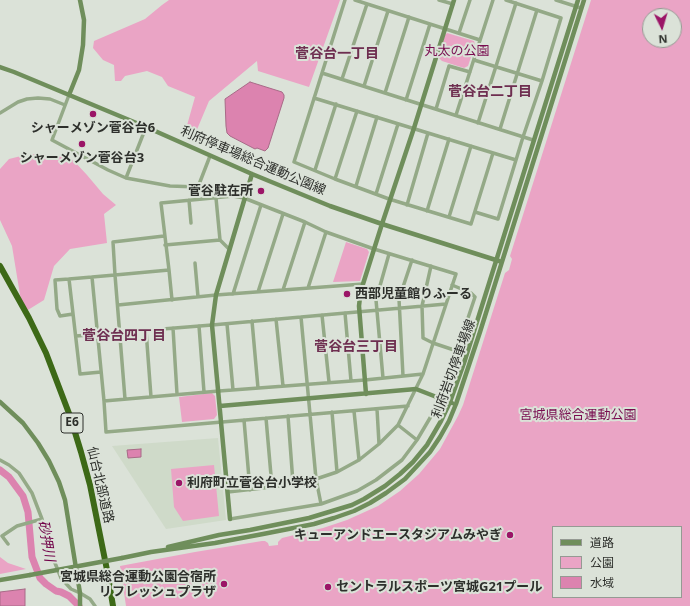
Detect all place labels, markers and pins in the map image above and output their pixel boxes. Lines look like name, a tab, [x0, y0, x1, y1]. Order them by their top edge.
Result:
marker: シャーメゾン菅谷台6	[88, 109, 98, 119]
place label: シャーメゾン菅谷台6	[31, 120, 155, 136]
marker: シャーメゾン菅谷台3	[77, 139, 87, 149]
place label: シャーメゾン菅谷台3	[20, 150, 144, 166]
place label: 菅谷駐在所	[188, 183, 253, 199]
marker: 菅谷駐在所	[256, 186, 266, 196]
place label: 西部児童館りふーる	[355, 286, 472, 302]
marker: 西部児童館りふーる	[342, 289, 352, 299]
place label: 利府町立菅谷台小学校	[187, 475, 317, 491]
marker: 利府町立菅谷台小学校	[174, 478, 184, 488]
place label: キューアンドエースタジアムみやぎ	[294, 527, 502, 543]
marker: キューアンドエースタジアムみやぎ	[505, 530, 515, 540]
place label: 宮城県総合運動公園合宿所 リフレッシュプラザ	[60, 569, 216, 600]
marker: 宮城県総合運動公園合宿所 リフレッシュプラザ	[219, 579, 229, 589]
place label: セントラルスポーツ宮城G21プール	[336, 579, 542, 595]
marker: セントラルスポーツ宮城G21プール	[323, 582, 333, 592]

